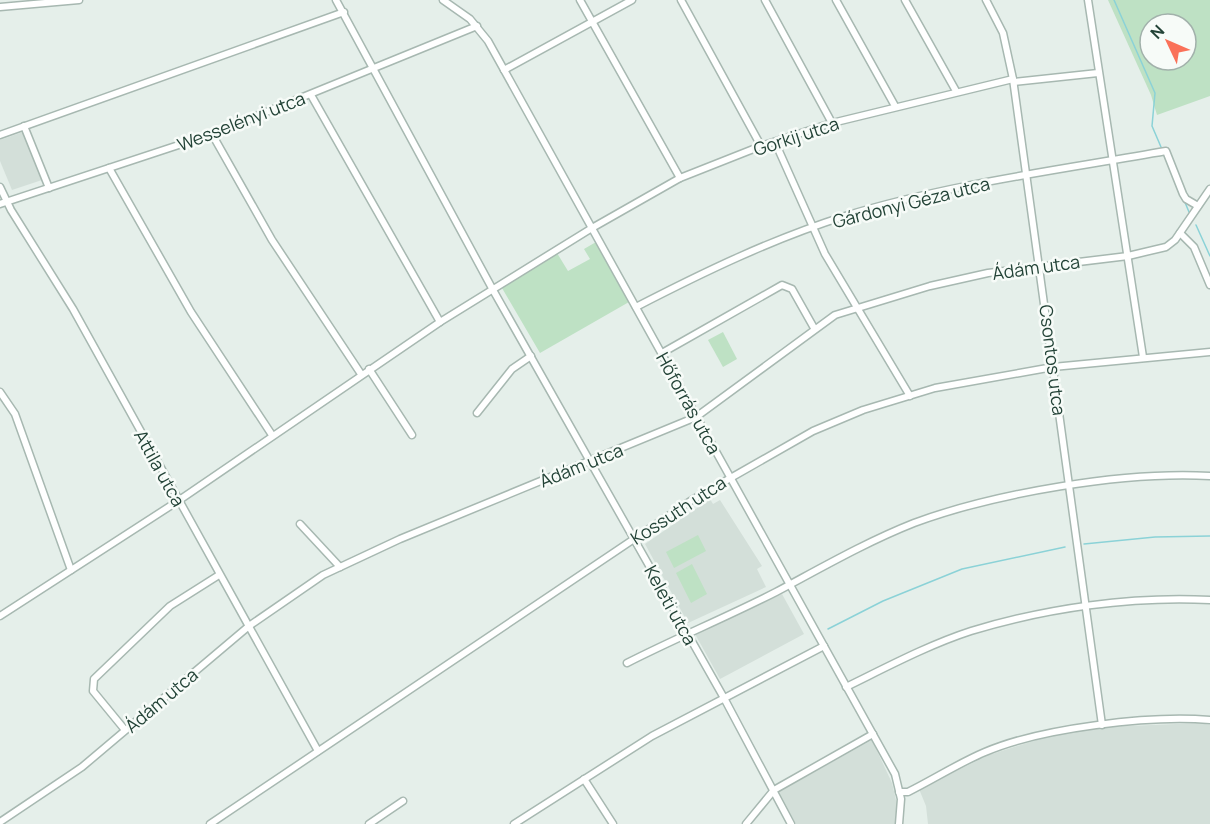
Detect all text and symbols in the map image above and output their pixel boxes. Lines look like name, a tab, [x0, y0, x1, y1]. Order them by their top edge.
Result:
north arrow	[1138, 12, 1198, 72]
text: N	[1145, 20, 1169, 43]
street label: Wesselényi utca	[174, 86, 308, 156]
street label: Gorkij utca	[750, 111, 842, 161]
street label: Gárdonyi Géza utca	[830, 171, 992, 233]
street label: Ádám utca	[991, 249, 1081, 285]
street label: Csontos utca	[1034, 303, 1072, 417]
street label: Hőforrás utca	[651, 348, 727, 458]
street label: Attila utca	[129, 425, 191, 511]
street label: Ádám utca	[536, 437, 626, 493]
street label: Kossuth utca	[626, 470, 730, 550]
street label: Keleti utca	[639, 561, 703, 649]
street label: Ádám utca	[119, 662, 203, 738]

